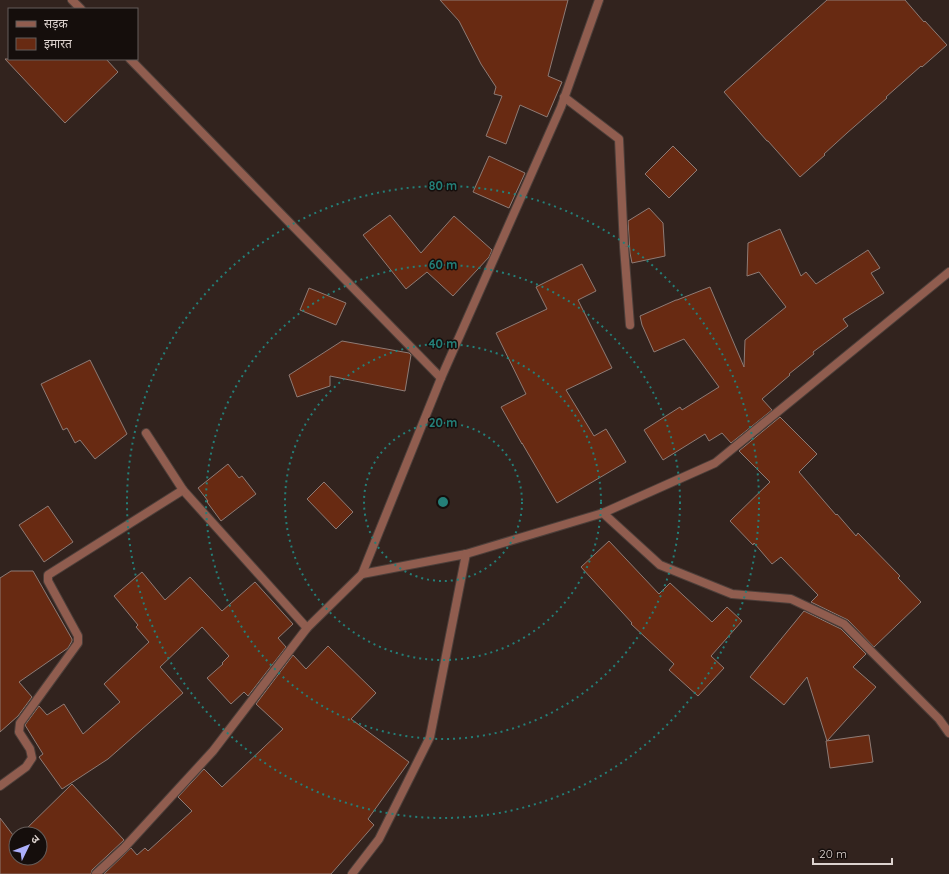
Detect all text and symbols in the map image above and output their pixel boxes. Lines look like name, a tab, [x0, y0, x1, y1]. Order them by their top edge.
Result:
legend	[8, 8, 138, 60]
text: सड़क	[44, 16, 69, 31]
text: इमारत	[44, 36, 73, 51]
text: 80 m	[429, 178, 457, 193]
text: 60 m	[429, 257, 457, 272]
text: 40 m	[429, 336, 457, 351]
text: 20 m	[429, 415, 457, 430]
centre of rings	[436, 495, 450, 509]
north arrow	[8, 826, 48, 866]
text: उ	[28, 832, 43, 847]
scale bar	[813, 840, 892, 866]
text: 20 m	[819, 846, 847, 861]

